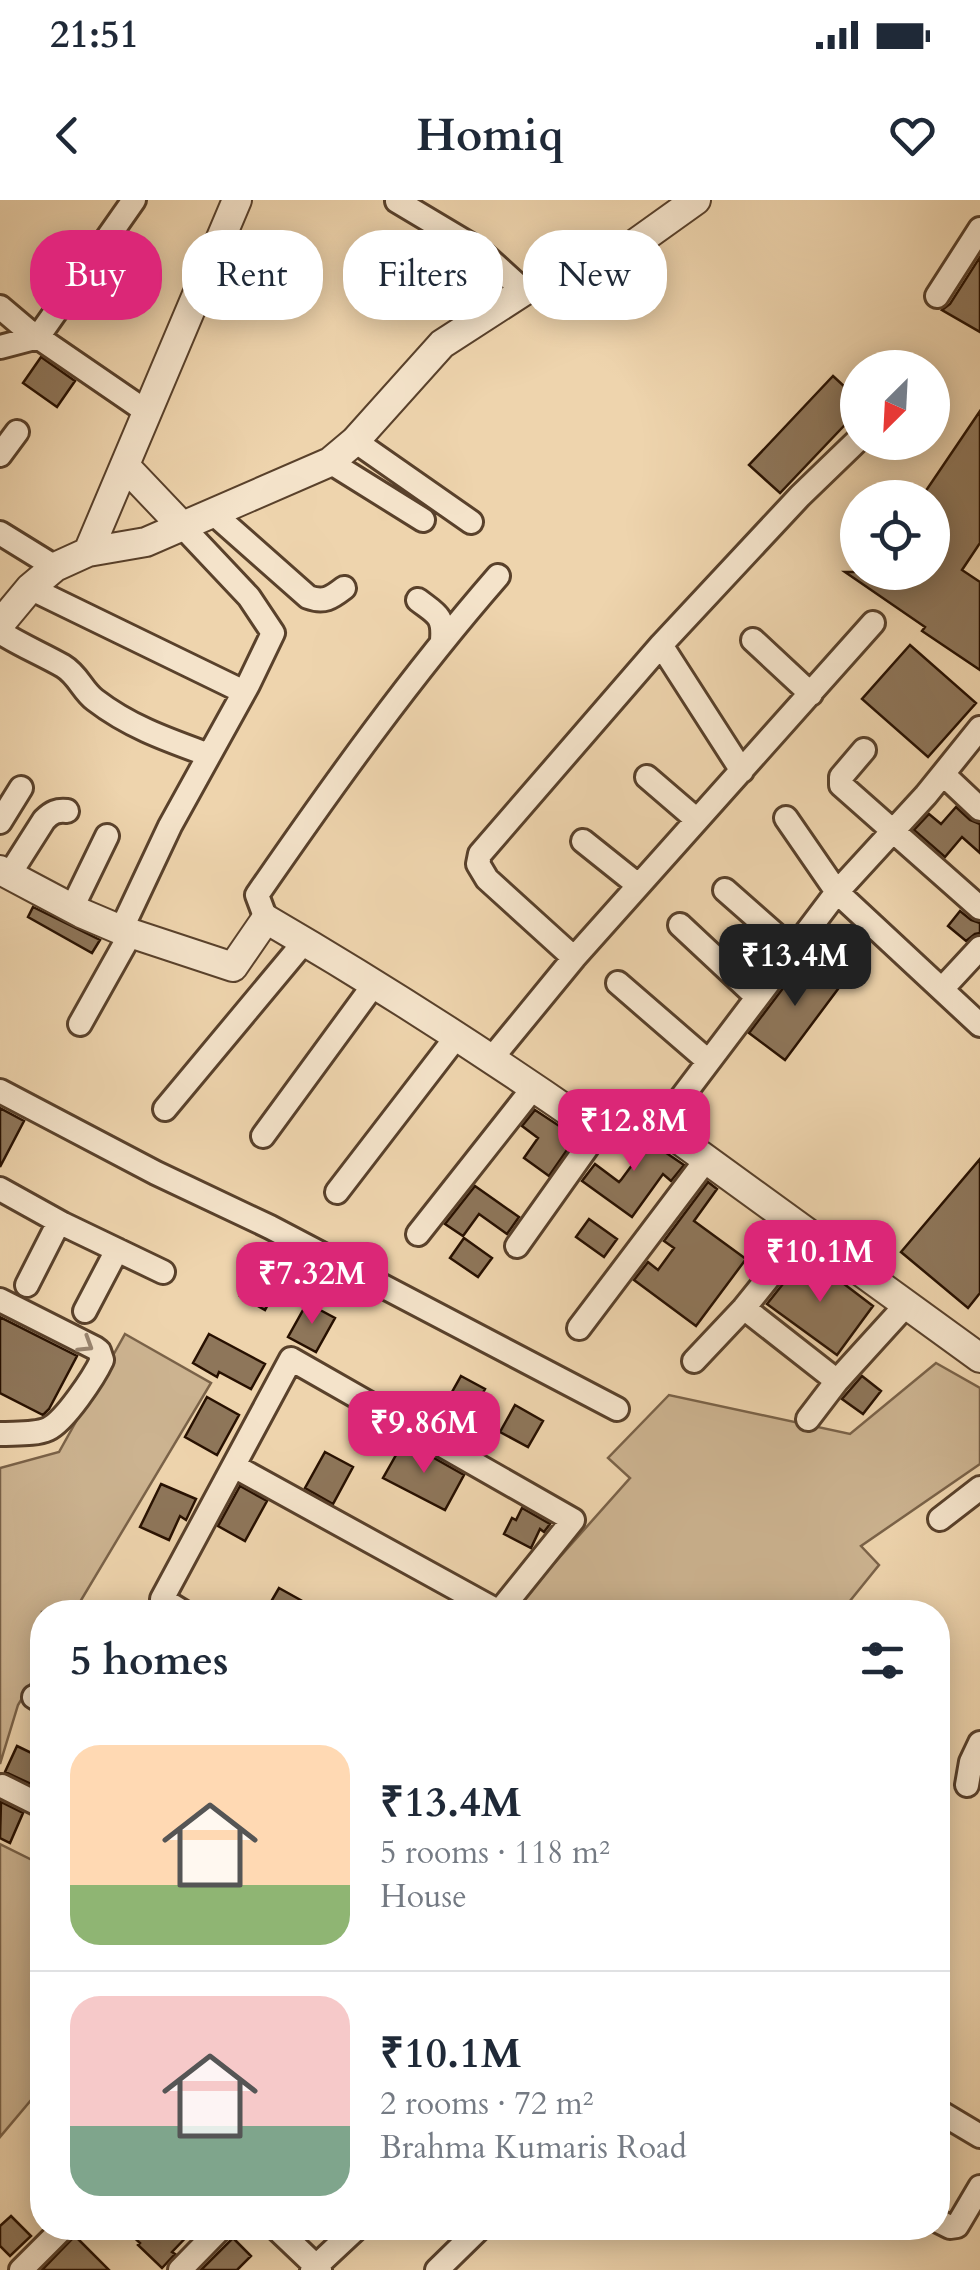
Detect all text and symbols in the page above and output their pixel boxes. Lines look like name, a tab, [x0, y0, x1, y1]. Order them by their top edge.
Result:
text: 21:51	[50, 9, 139, 61]
text: Homiq	[416, 105, 564, 166]
icon: back	[40, 108, 95, 163]
icon: heart	[885, 108, 940, 163]
chip: Buy	[30, 230, 162, 320]
chip: Rent	[182, 230, 323, 320]
chip: Filters	[343, 230, 503, 320]
chip: New	[523, 230, 667, 320]
north arrow	[840, 350, 950, 460]
map controls	[840, 350, 950, 590]
button: locate	[840, 480, 950, 590]
pin: ₹13.4M	[714, 924, 876, 1009]
text: ₹13.4M	[741, 934, 849, 978]
pin: ₹12.8M	[553, 1089, 715, 1174]
text: ₹12.8M	[580, 1099, 688, 1143]
pin: ₹10.1M	[739, 1220, 901, 1305]
text: ₹10.1M	[766, 1230, 874, 1274]
pin: ₹7.32M	[231, 1242, 393, 1327]
text: ₹7.32M	[258, 1252, 366, 1296]
one-way arrow	[75, 1333, 93, 1352]
pin: ₹9.86M	[343, 1391, 505, 1476]
text: ₹9.86M	[370, 1401, 478, 1445]
text: 5 homes	[70, 1632, 228, 1689]
icon: filters	[855, 1633, 910, 1688]
text: ₹13.4M	[380, 1774, 522, 1831]
icon: home	[150, 1785, 270, 1905]
text: 5 rooms · 118 m²	[380, 1831, 610, 1875]
text: House	[380, 1875, 467, 1919]
text: ₹10.1M	[380, 2025, 522, 2082]
icon: home	[150, 2036, 270, 2156]
text: 2 rooms · 72 m²	[380, 2082, 593, 2126]
text: Brahma Kumaris Road	[380, 2126, 687, 2170]

